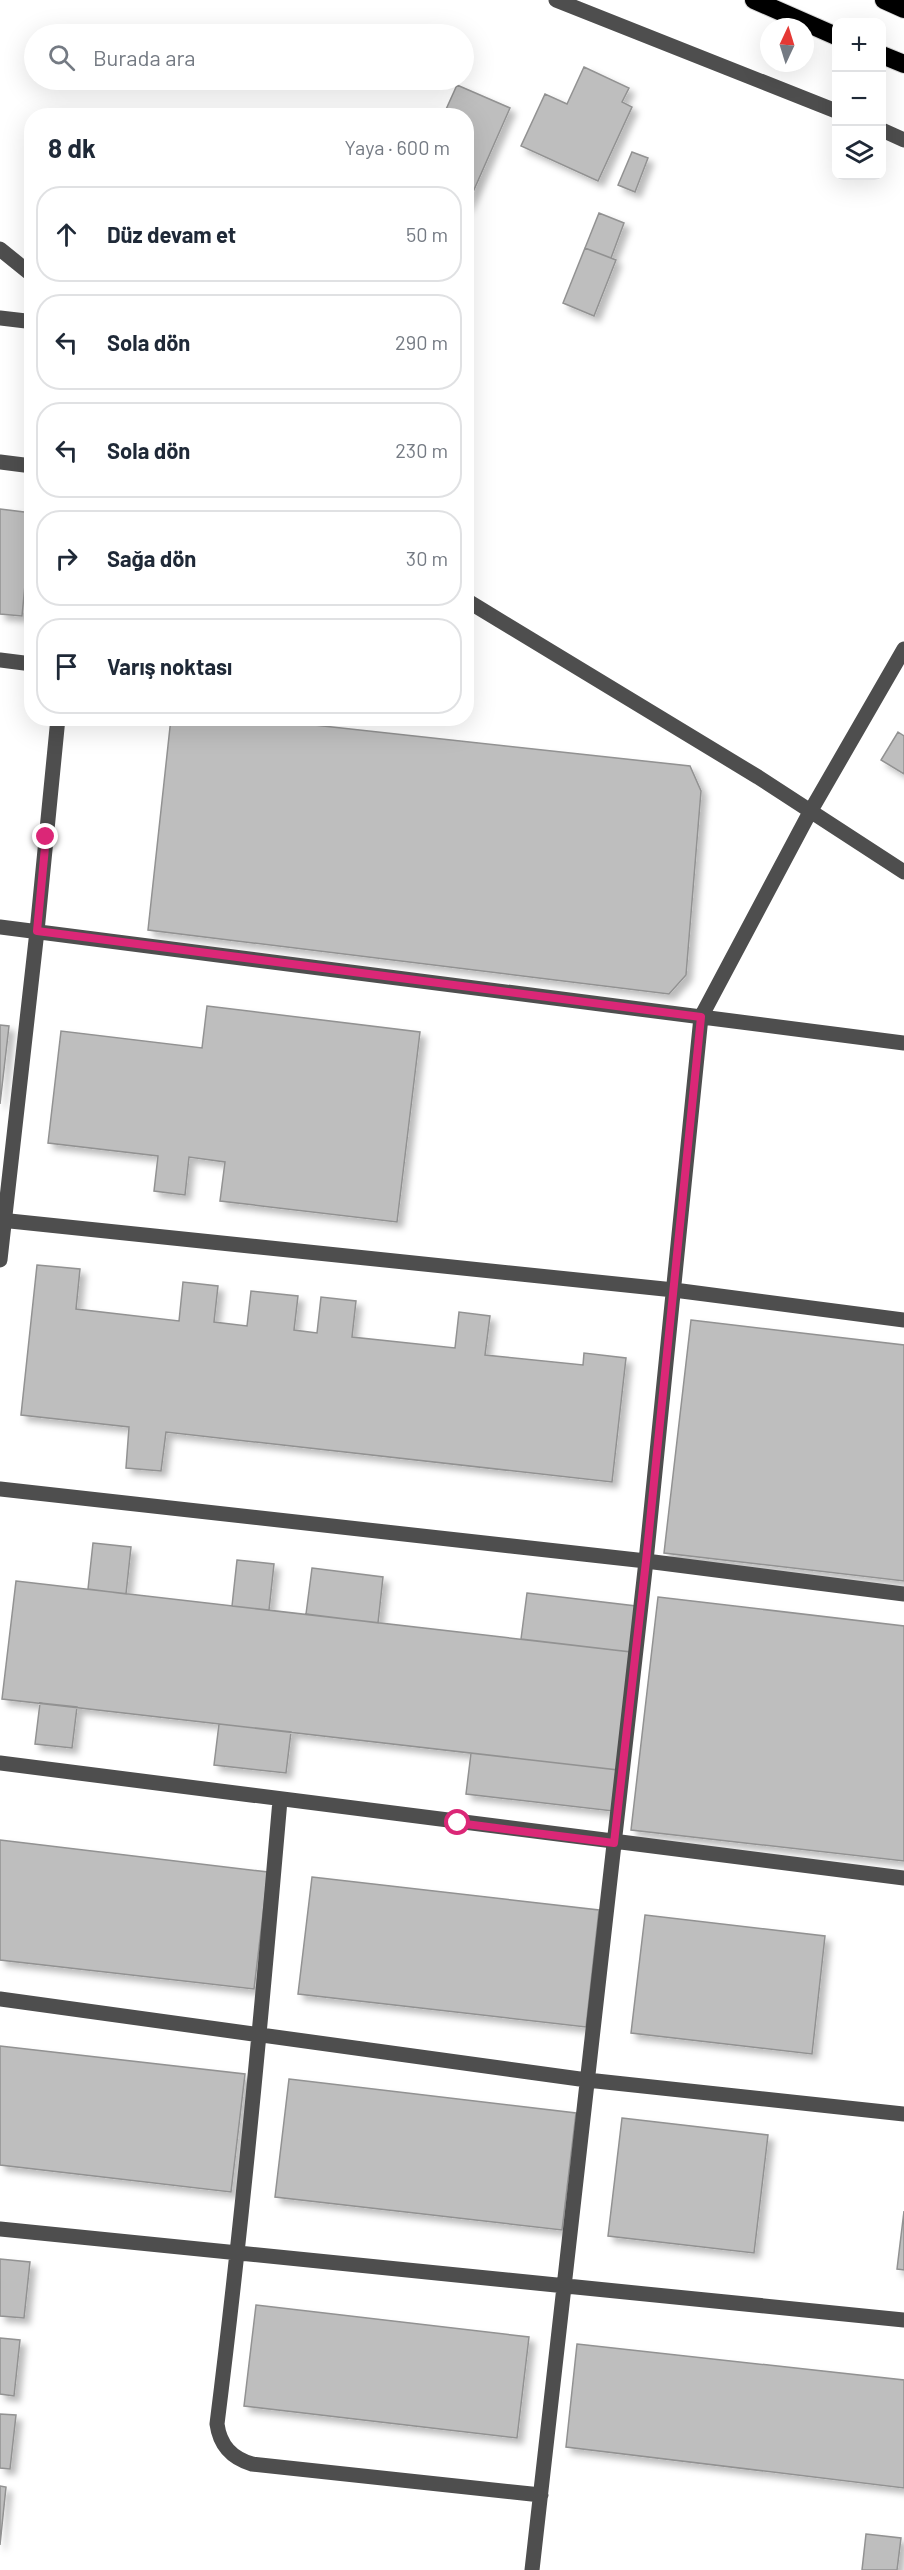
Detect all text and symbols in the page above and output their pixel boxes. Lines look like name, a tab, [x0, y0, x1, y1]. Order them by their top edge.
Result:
north arrow	[760, 18, 814, 72]
map controls	[832, 18, 886, 180]
button: +	[832, 18, 886, 72]
search box	[24, 24, 474, 90]
icon: search	[45, 41, 78, 74]
text: Burada ara	[93, 44, 196, 70]
button: −	[832, 72, 886, 126]
button: layers	[832, 126, 886, 180]
text: 8 dk	[48, 132, 96, 163]
text: Yaya · 600 m	[345, 135, 450, 159]
icon: ahead	[50, 218, 83, 251]
text: Düz devam et	[107, 221, 236, 247]
text: 50 m	[406, 222, 448, 246]
icon: left	[50, 326, 83, 359]
text: Sola dön	[107, 329, 190, 355]
text: 290 m	[395, 330, 448, 354]
icon: left	[50, 434, 83, 467]
text: Sola dön	[107, 437, 190, 463]
text: 230 m	[395, 438, 448, 462]
icon: right	[50, 542, 83, 575]
text: Sağa dön	[107, 545, 196, 571]
text: 30 m	[406, 546, 448, 570]
icon: arrive	[50, 650, 83, 683]
text: Varış noktası	[107, 653, 232, 679]
route end	[32, 823, 58, 849]
route start	[444, 1809, 470, 1835]

